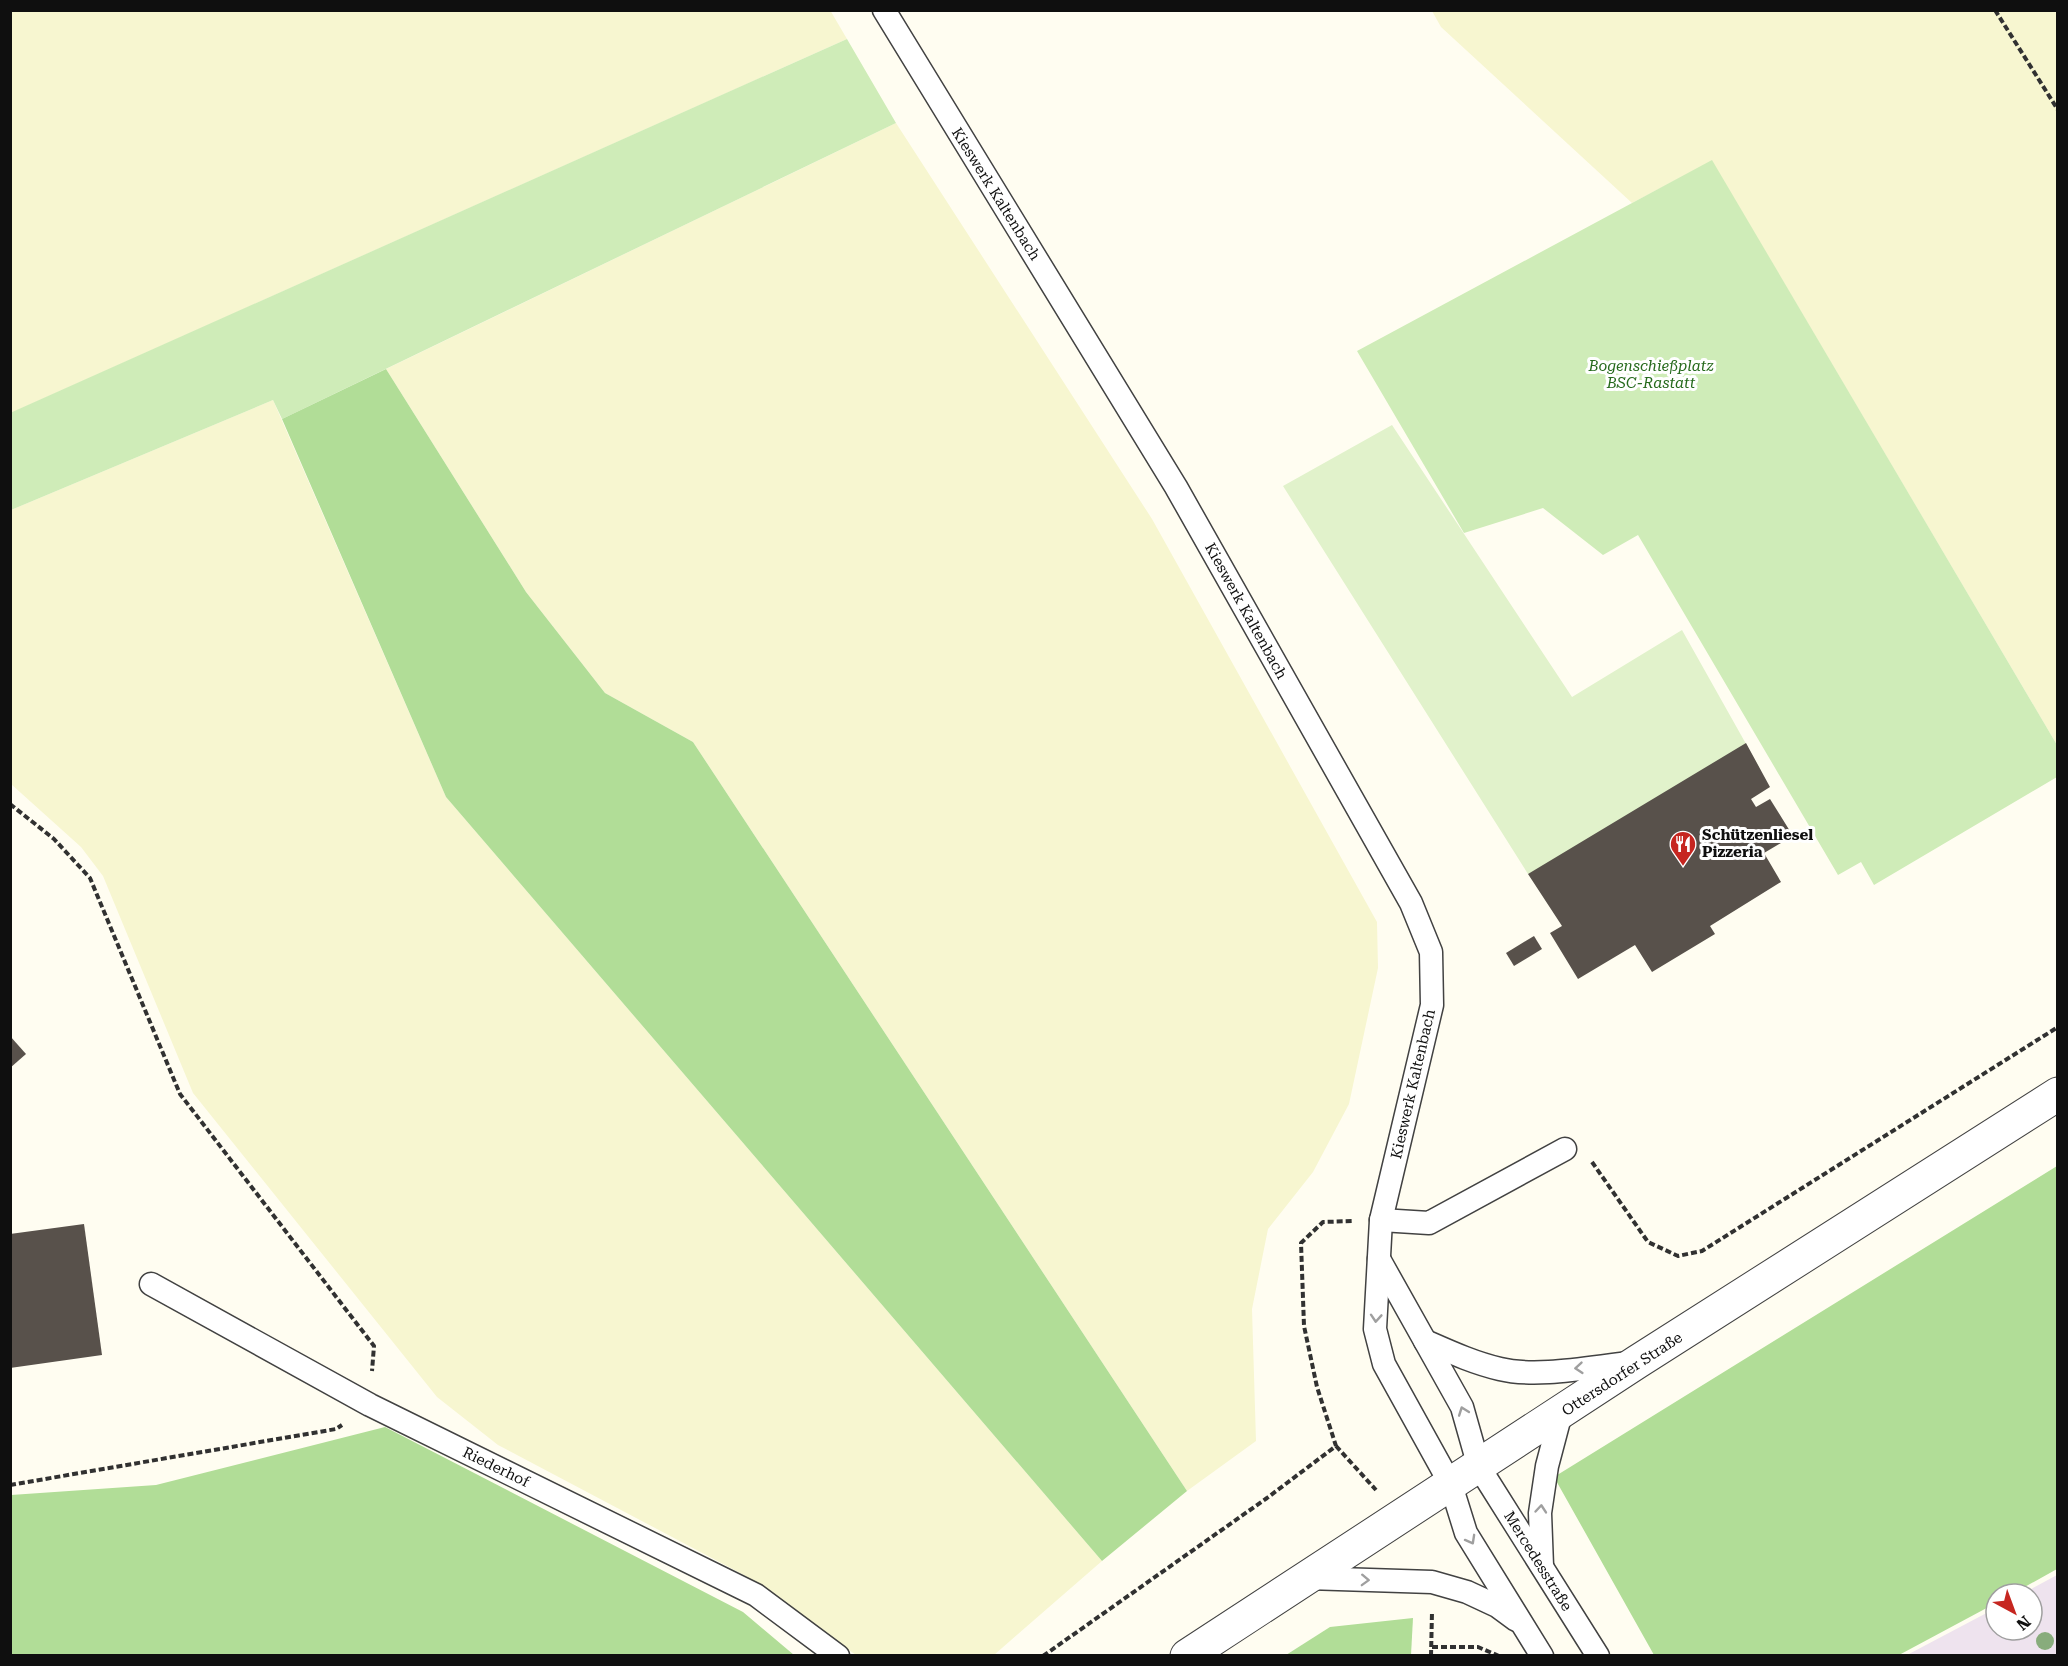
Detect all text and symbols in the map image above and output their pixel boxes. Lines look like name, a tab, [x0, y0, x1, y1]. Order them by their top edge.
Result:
street label: Kieswerk Kaltenbach	[948, 124, 1044, 264]
park label: Bogenschießplatz BSC-Rastatt	[1587, 357, 1714, 392]
street label: Kieswerk Kaltenbach	[1201, 540, 1291, 683]
place label: Schützenliesel Pizzeria	[1702, 826, 1813, 861]
restaurant icon: Schützenliesel Pizzeria	[1668, 829, 1698, 867]
street label: Kieswerk Kaltenbach	[1387, 1007, 1439, 1161]
one-way arrow	[1369, 1313, 1382, 1322]
street label: Ottersdorfer Straße	[1558, 1328, 1686, 1420]
one-way arrow	[1574, 1361, 1584, 1374]
one-way arrow	[1457, 1406, 1470, 1417]
street label: Riederhof	[460, 1443, 533, 1491]
one-way arrow	[1535, 1505, 1548, 1514]
street label: Mercedesstraße	[1500, 1508, 1576, 1614]
one-way arrow	[1464, 1534, 1475, 1544]
one-way arrow	[1361, 1573, 1370, 1586]
north arrow	[1984, 1582, 2044, 1642]
text: N	[2013, 1612, 2034, 1634]

